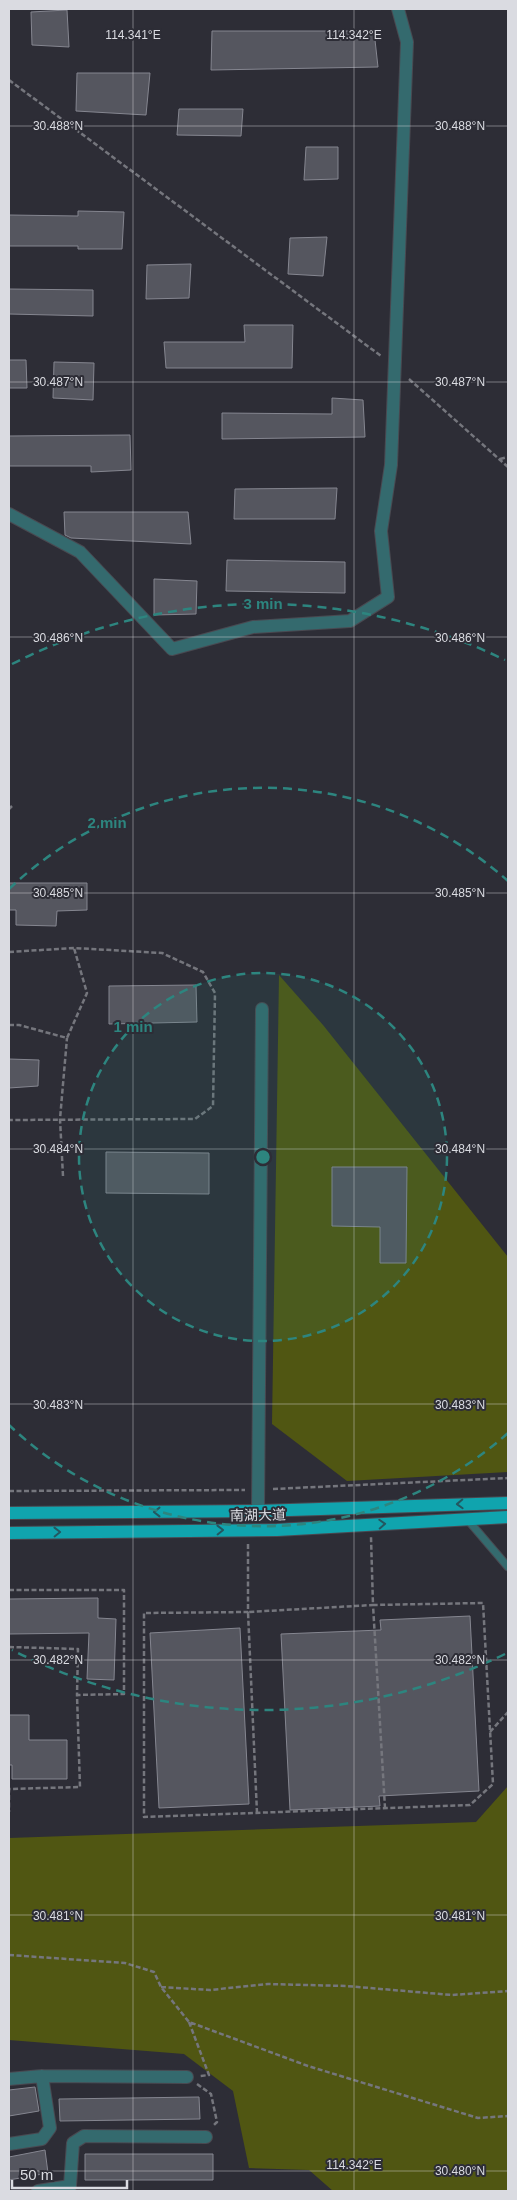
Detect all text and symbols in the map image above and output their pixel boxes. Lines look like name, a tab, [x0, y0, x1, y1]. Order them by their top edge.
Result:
text: 114.341°E	[105, 28, 161, 42]
text: 114.342°E	[326, 28, 382, 42]
text: 30.488°N	[33, 119, 83, 133]
text: 30.488°N	[435, 119, 485, 133]
text: 30.487°N	[33, 375, 83, 389]
text: 30.487°N	[435, 375, 485, 389]
text: 3 min	[243, 595, 283, 612]
text: 30.486°N	[33, 631, 83, 645]
text: 30.486°N	[435, 631, 485, 645]
text: 2 min	[87, 814, 127, 831]
text: 30.485°N	[33, 886, 83, 900]
text: 30.485°N	[435, 886, 485, 900]
text: 1 min	[113, 1018, 153, 1035]
text: 30.484°N	[33, 1142, 83, 1156]
text: 30.484°N	[435, 1142, 485, 1156]
centre of rings	[254, 1148, 272, 1166]
text: 30.483°N	[33, 1398, 83, 1412]
text: 30.483°N	[435, 1398, 485, 1412]
one-way arrow	[455, 1499, 463, 1510]
one-way arrow	[153, 1507, 160, 1517]
street label: 南湖大道	[230, 1507, 286, 1523]
one-way arrow	[379, 1519, 387, 1530]
one-way arrow	[216, 1525, 224, 1536]
one-way arrow	[54, 1527, 62, 1537]
text: 30.482°N	[33, 1653, 83, 1667]
text: 30.482°N	[435, 1653, 485, 1667]
text: 30.481°N	[33, 1909, 83, 1923]
text: 30.481°N	[435, 1909, 485, 1923]
scale bar	[12, 2158, 128, 2190]
text: 114.342°E	[326, 2158, 382, 2172]
text: 30.480°N	[435, 2164, 485, 2178]
text: 50 m	[20, 2166, 53, 2183]

